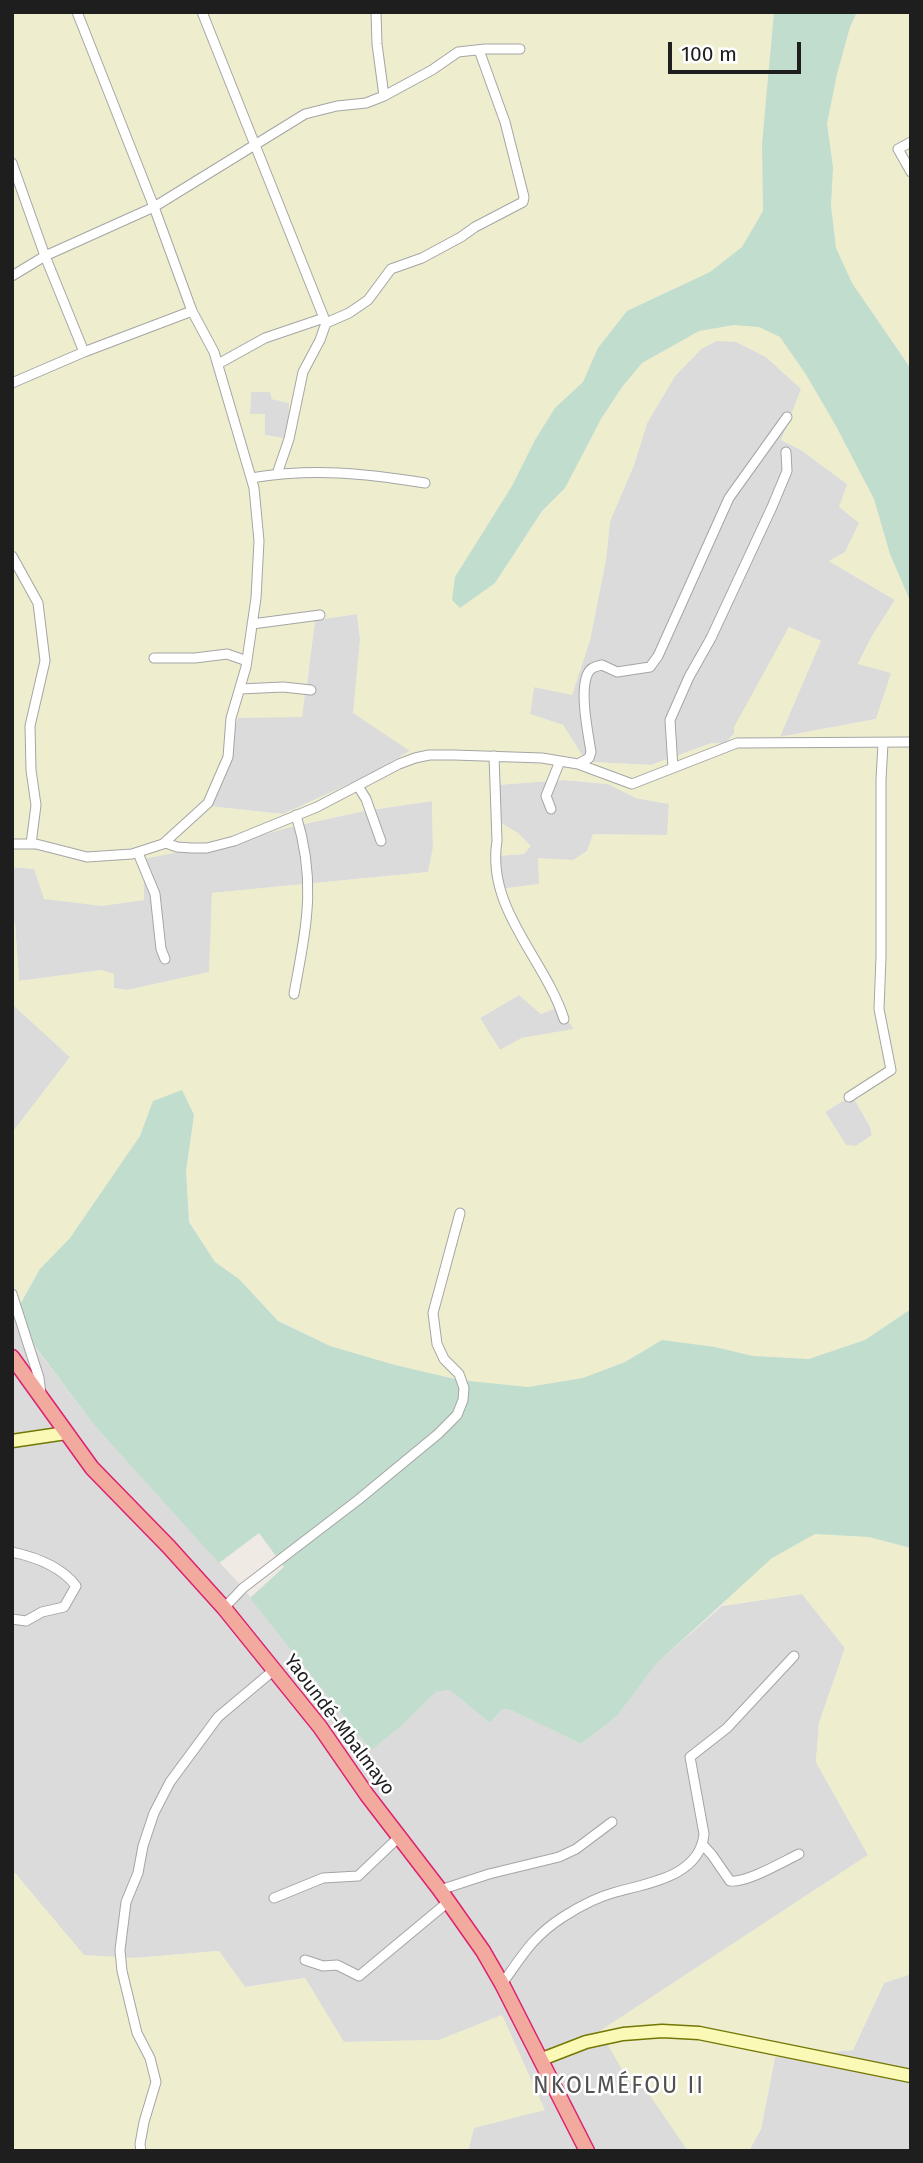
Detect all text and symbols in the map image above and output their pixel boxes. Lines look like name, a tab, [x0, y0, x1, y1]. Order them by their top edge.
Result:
scale bar	[671, 28, 804, 72]
text: 100 m	[681, 41, 737, 67]
street label: Yaoundé-Mbalmayo	[279, 1650, 399, 1800]
district label: NKOLMÉFOU II	[535, 2073, 703, 2101]

